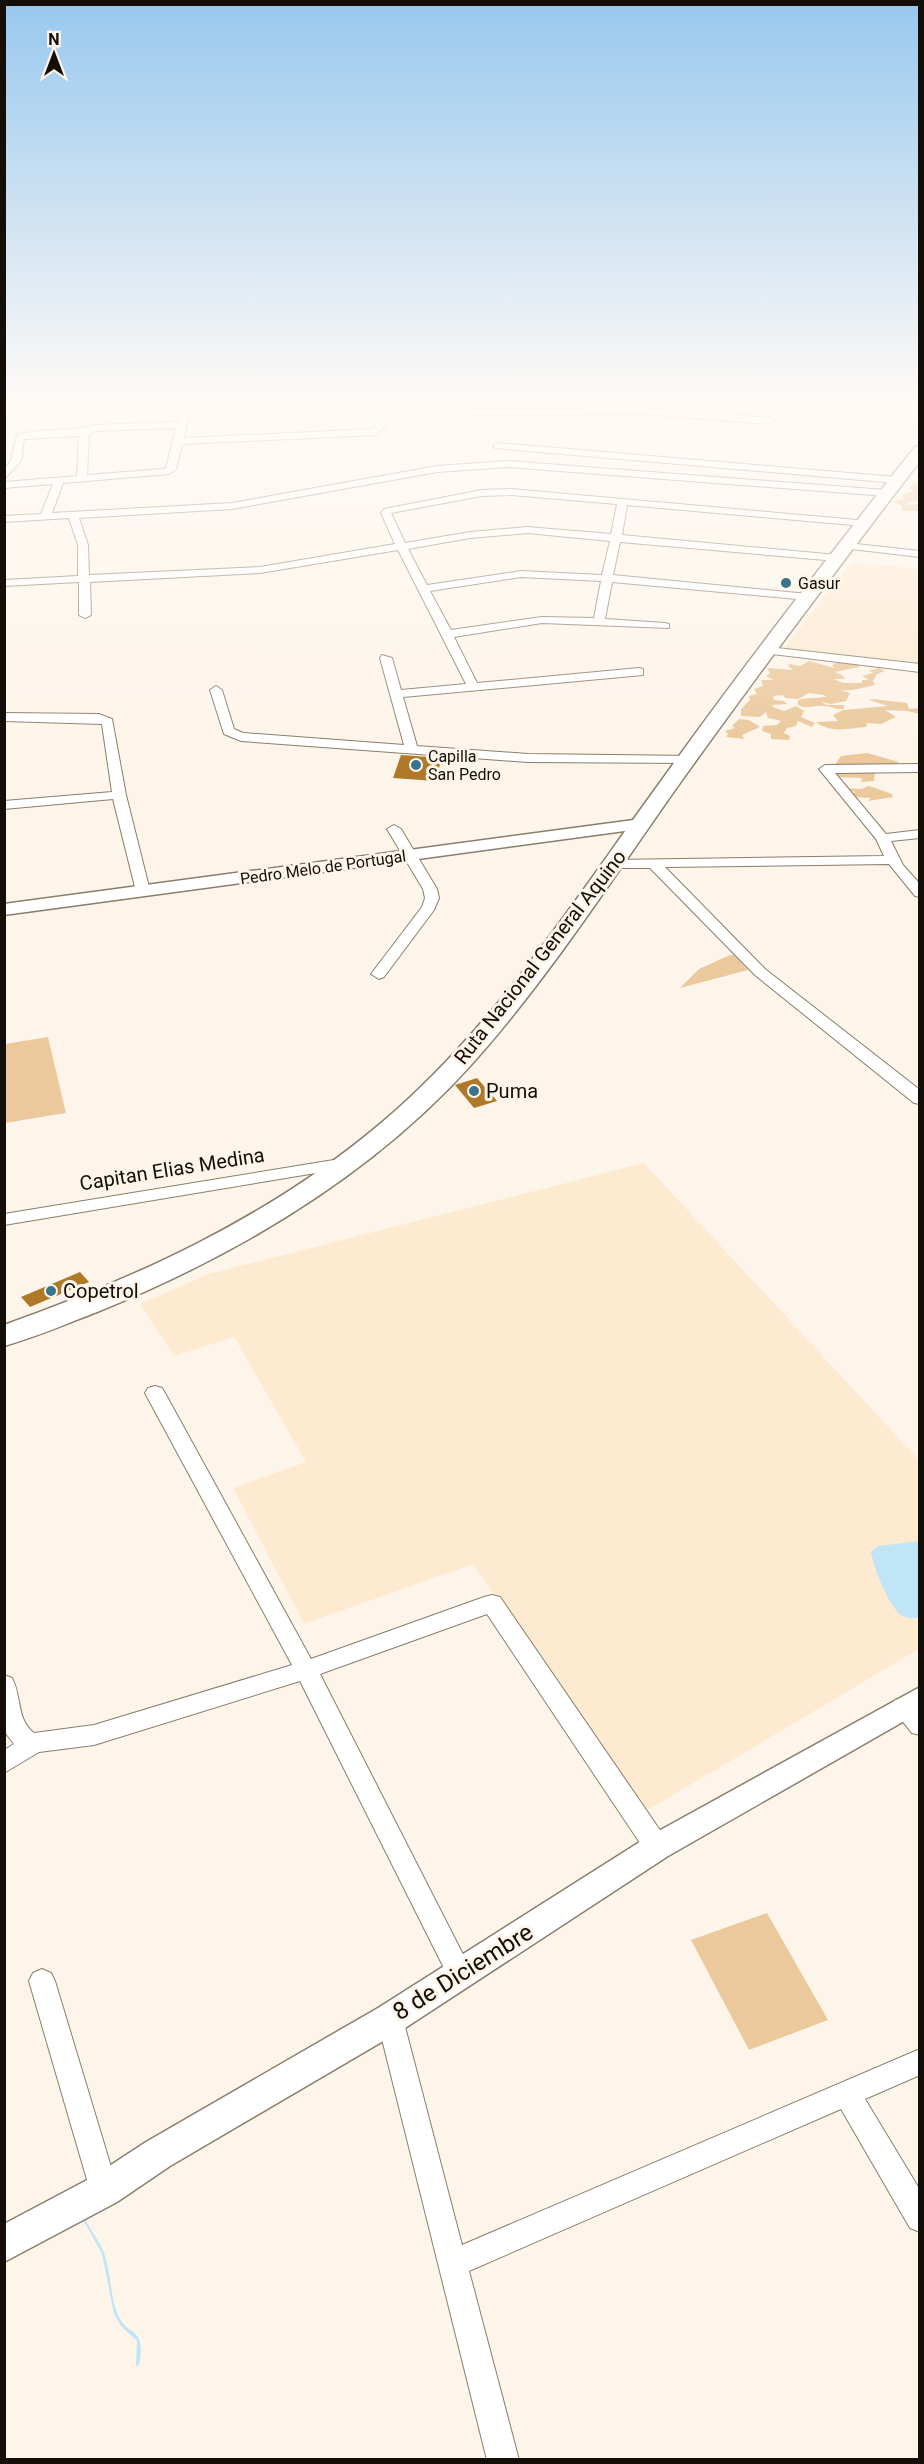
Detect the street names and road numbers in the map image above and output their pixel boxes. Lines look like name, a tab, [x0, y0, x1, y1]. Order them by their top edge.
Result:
street label: Ruta Nacional General Aquino	[449, 845, 631, 1069]
street label: Pedro Melo de Portugal	[239, 846, 407, 889]
street label: Capitan Elias Medina	[78, 1143, 266, 1195]
street label: 8 de Diciembre	[388, 1918, 538, 2026]

